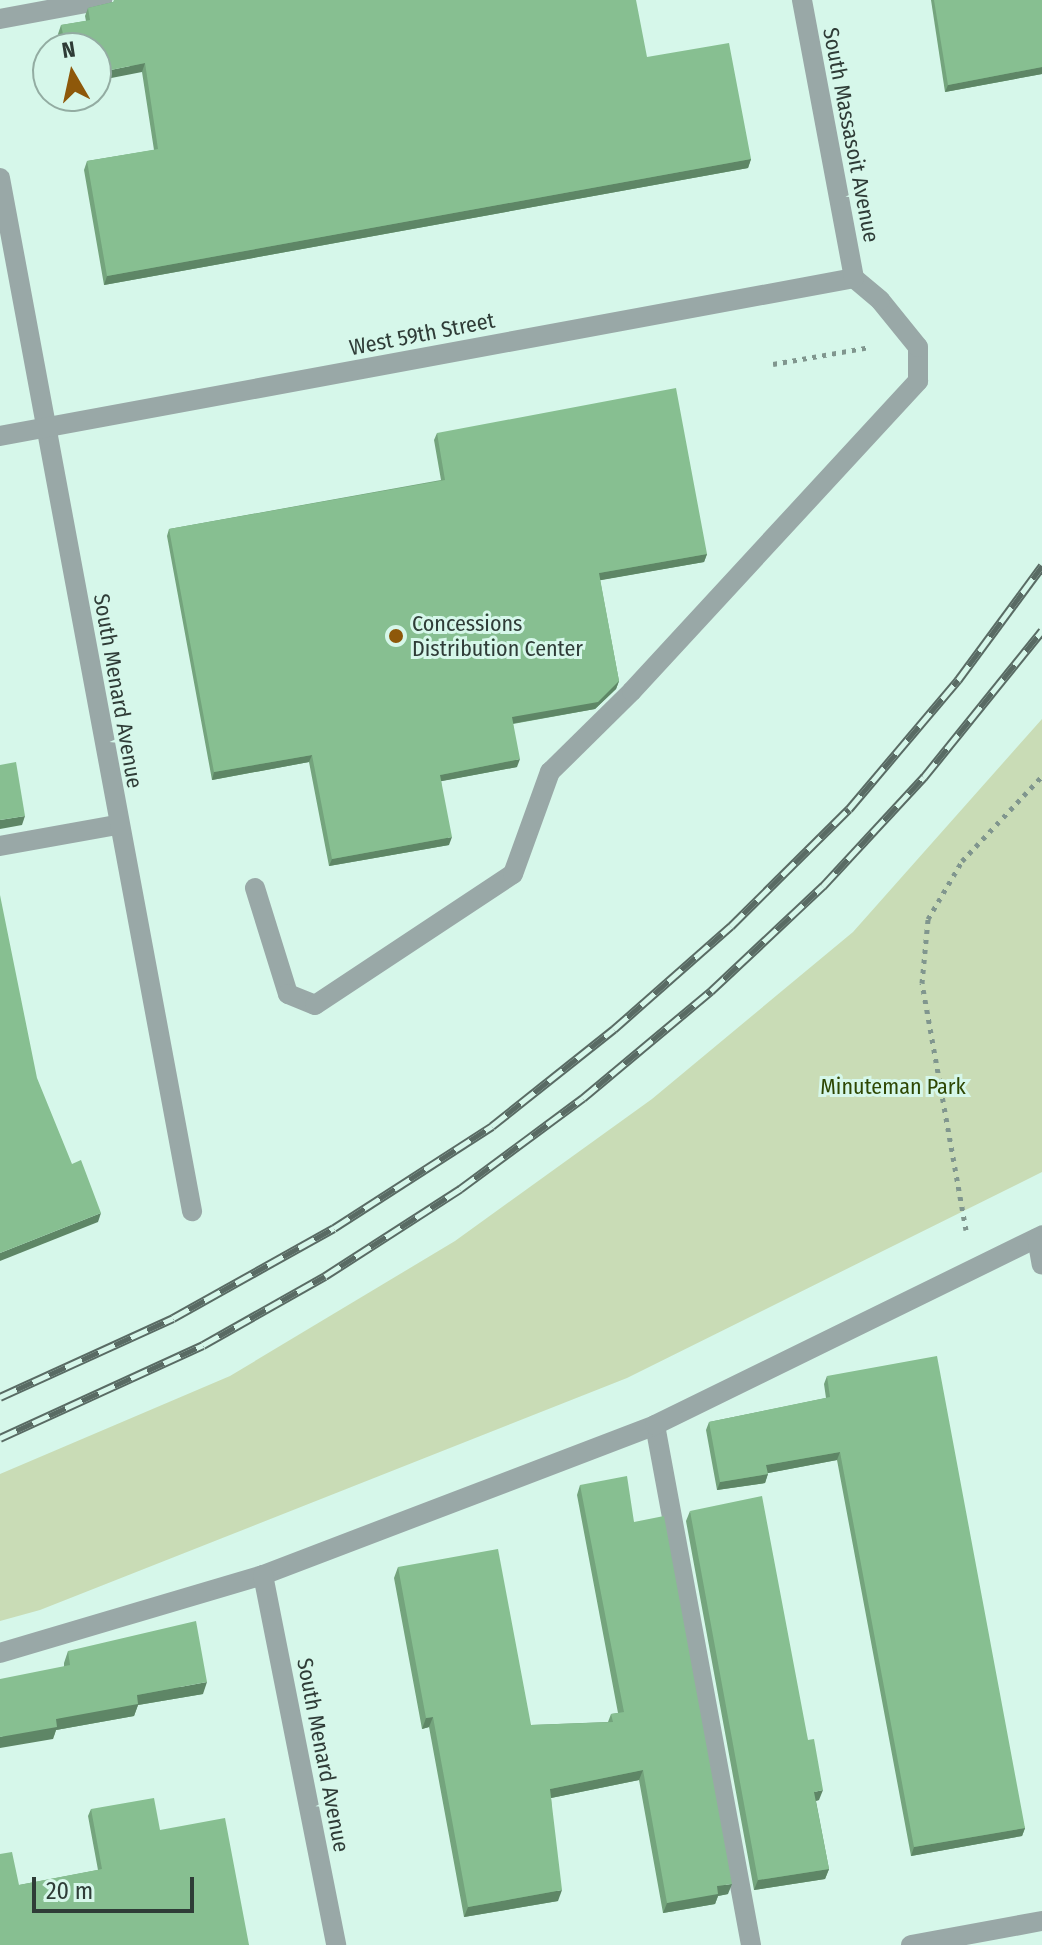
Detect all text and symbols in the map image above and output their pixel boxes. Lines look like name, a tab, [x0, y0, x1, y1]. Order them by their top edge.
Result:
street label: South Massasoit Avenue	[817, 25, 885, 245]
north arrow	[32, 32, 112, 112]
text: N	[60, 35, 77, 64]
street label: West 59th Street	[347, 307, 497, 361]
street label: South Menard Avenue	[88, 592, 148, 790]
place label: Concessions Distribution Center	[412, 610, 583, 662]
marker: Concessions Distribution Center	[387, 627, 405, 645]
park label: Minuteman Park	[820, 1074, 966, 1100]
street label: South Menard Avenue	[291, 1656, 355, 1854]
scale bar	[36, 1861, 198, 1911]
text: 20 m	[46, 1877, 93, 1905]

